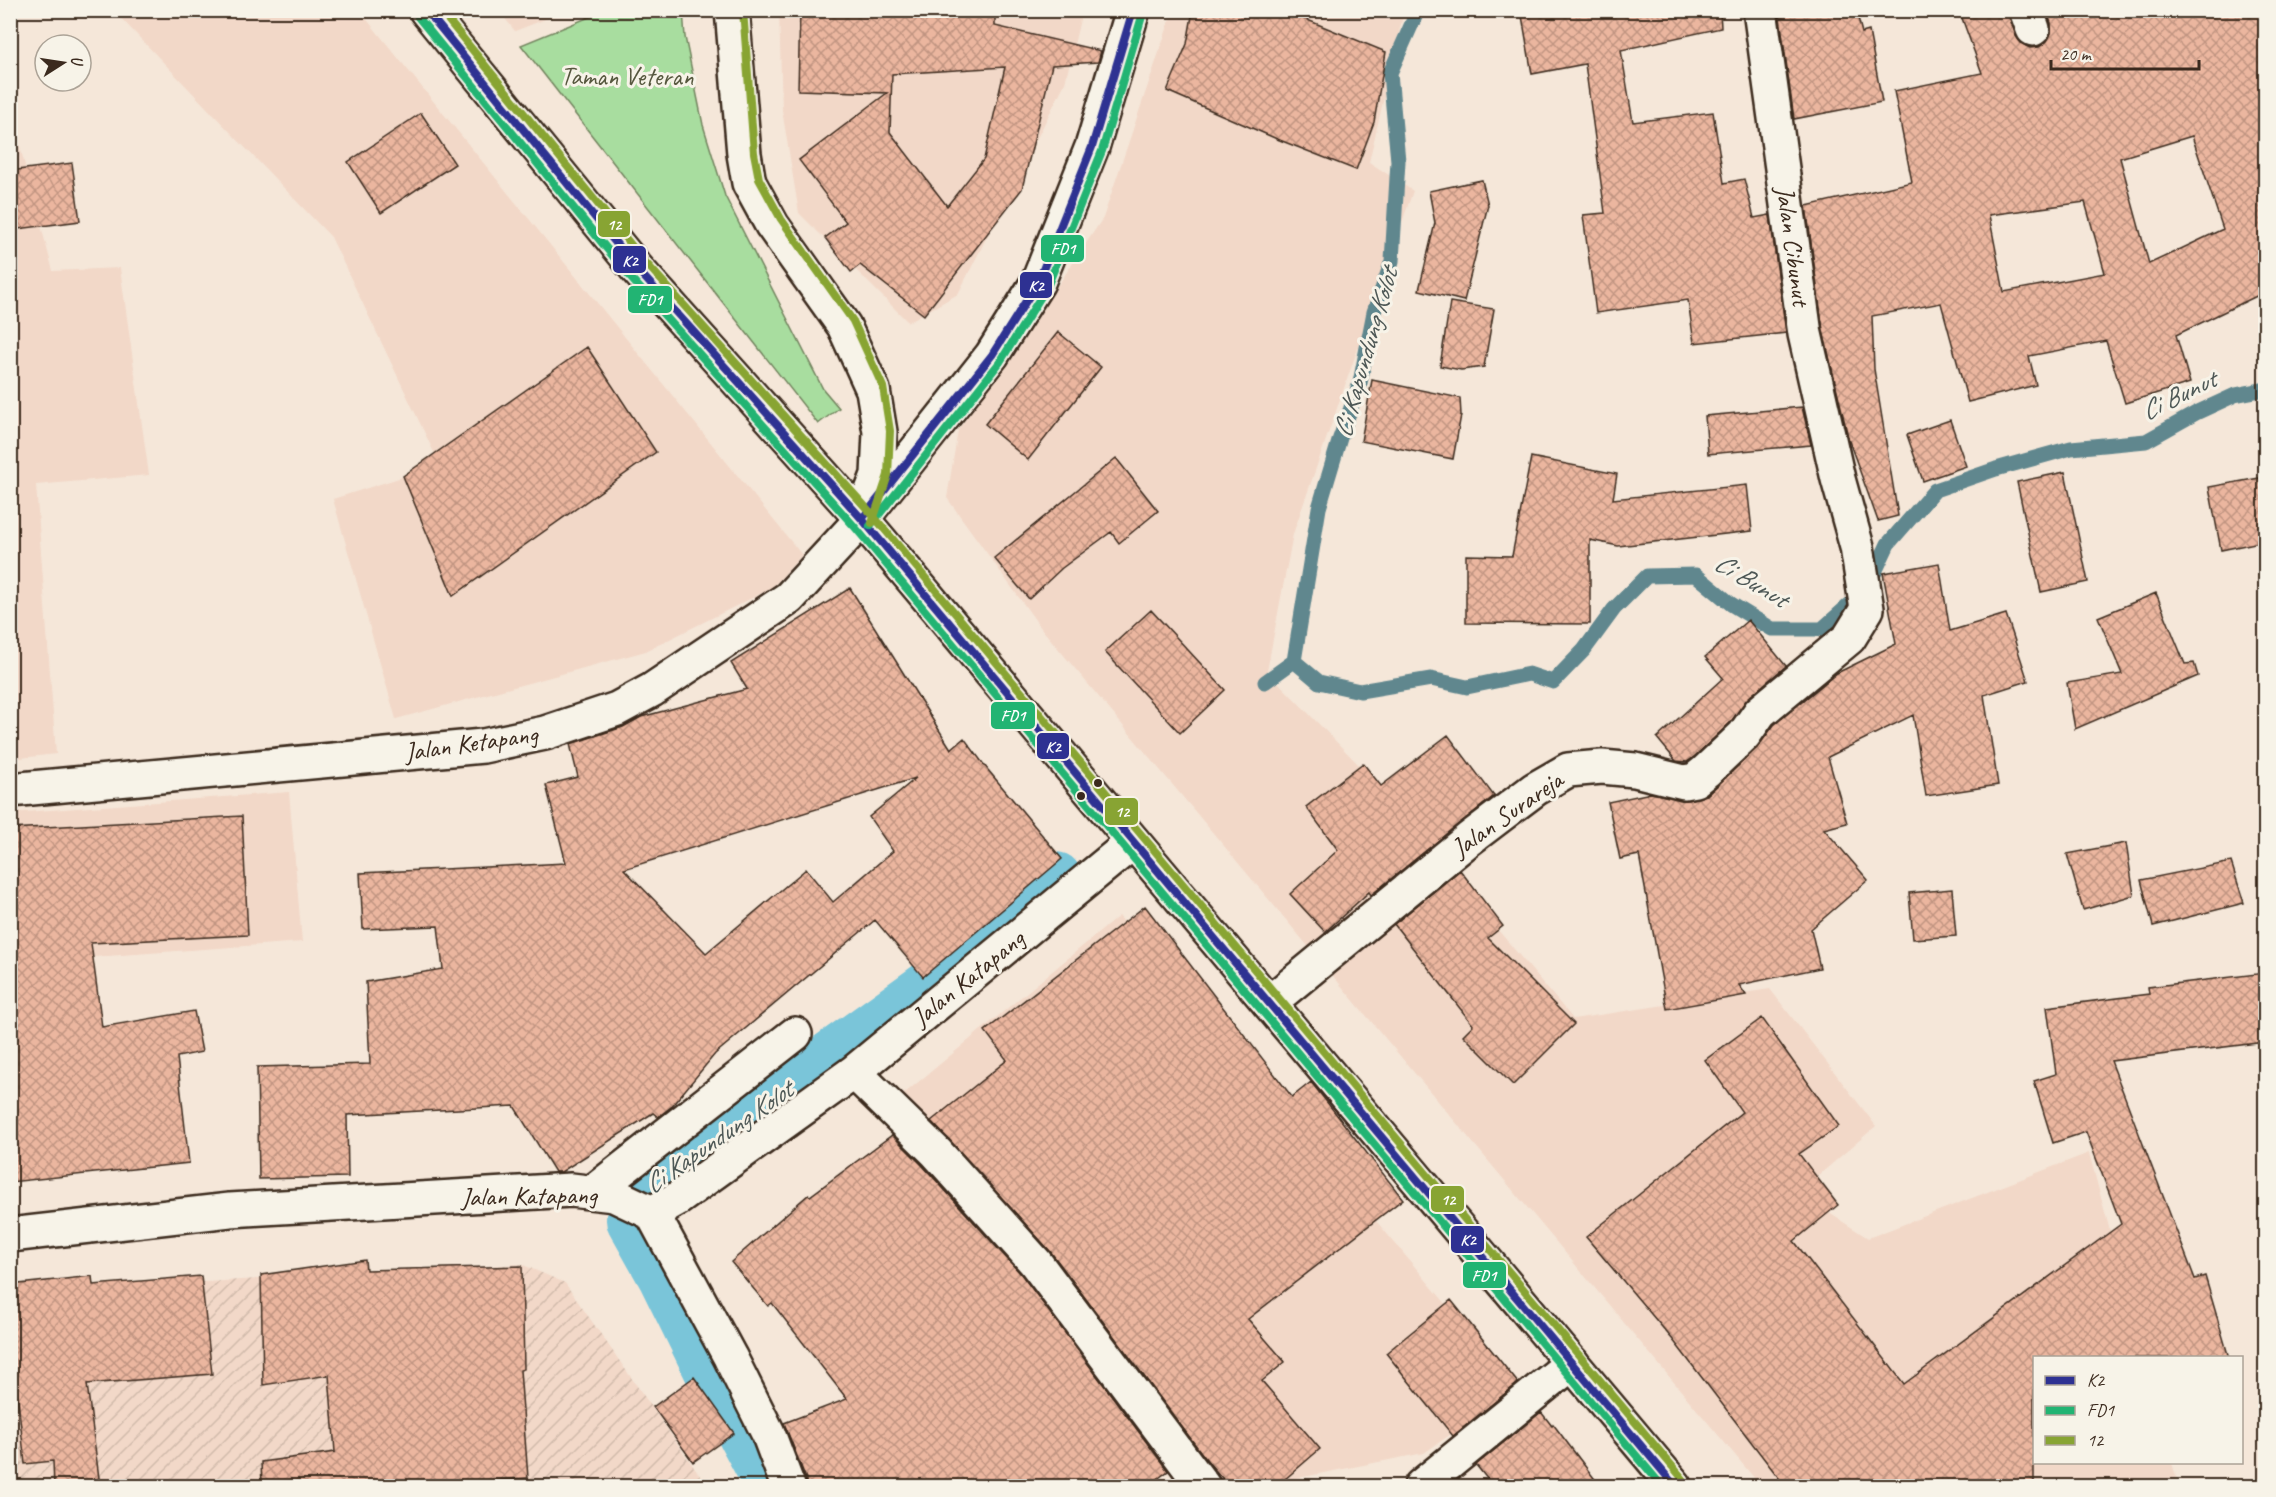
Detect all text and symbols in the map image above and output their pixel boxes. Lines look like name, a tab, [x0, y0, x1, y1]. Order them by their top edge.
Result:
north arrow	[33, 33, 93, 93]
scale bar	[2051, 33, 2200, 71]
text: 20 m	[2060, 43, 2093, 65]
text: U	[66, 54, 88, 69]
park label: Taman Veteran	[561, 60, 694, 93]
street label: Jalan Cibunut	[1768, 182, 1818, 310]
line badge: 12	[597, 210, 631, 238]
text: 12	[607, 215, 623, 235]
line badge: FD1	[1040, 234, 1085, 263]
text: FD1	[1051, 239, 1077, 259]
line badge: K2	[612, 245, 647, 274]
text: K2	[622, 251, 639, 271]
water label: Ci Kapundung Kolot	[1325, 260, 1407, 441]
line badge: K2	[1019, 271, 1053, 299]
text: K2	[1028, 276, 1045, 296]
line badge: FD1	[627, 285, 673, 314]
text: FD1	[638, 290, 664, 310]
water label: Ci Bunut	[2135, 360, 2226, 428]
water label: Ci Bunut	[1708, 545, 1798, 618]
line badge: FD1	[990, 701, 1036, 730]
text: FD1	[1001, 706, 1027, 726]
street label: Jalan Ketapang	[401, 717, 541, 769]
line badge: K2	[1036, 732, 1070, 760]
text: K2	[1045, 737, 1062, 757]
street label: Jalan Surareja	[1443, 762, 1571, 866]
unlabelled marker	[1092, 777, 1104, 789]
unlabelled marker	[1075, 790, 1087, 802]
line badge: 12	[1104, 797, 1139, 826]
text: 12	[1115, 802, 1131, 822]
street label: Jalan Katapang	[903, 921, 1033, 1035]
water label: Ci Kapundung Kolot	[637, 1070, 803, 1201]
street label: Jalan Katapang	[459, 1178, 599, 1214]
line badge: 12	[1430, 1185, 1465, 1213]
text: 12	[1441, 1190, 1457, 1210]
line badge: K2	[1450, 1225, 1485, 1254]
text: K2	[1460, 1230, 1477, 1250]
line badge: FD1	[1462, 1261, 1507, 1289]
text: FD1	[1472, 1266, 1498, 1286]
legend	[2033, 1356, 2243, 1464]
text: K2	[2087, 1369, 2106, 1391]
text: FD1	[2087, 1399, 2115, 1421]
text: 12	[2087, 1429, 2105, 1451]

